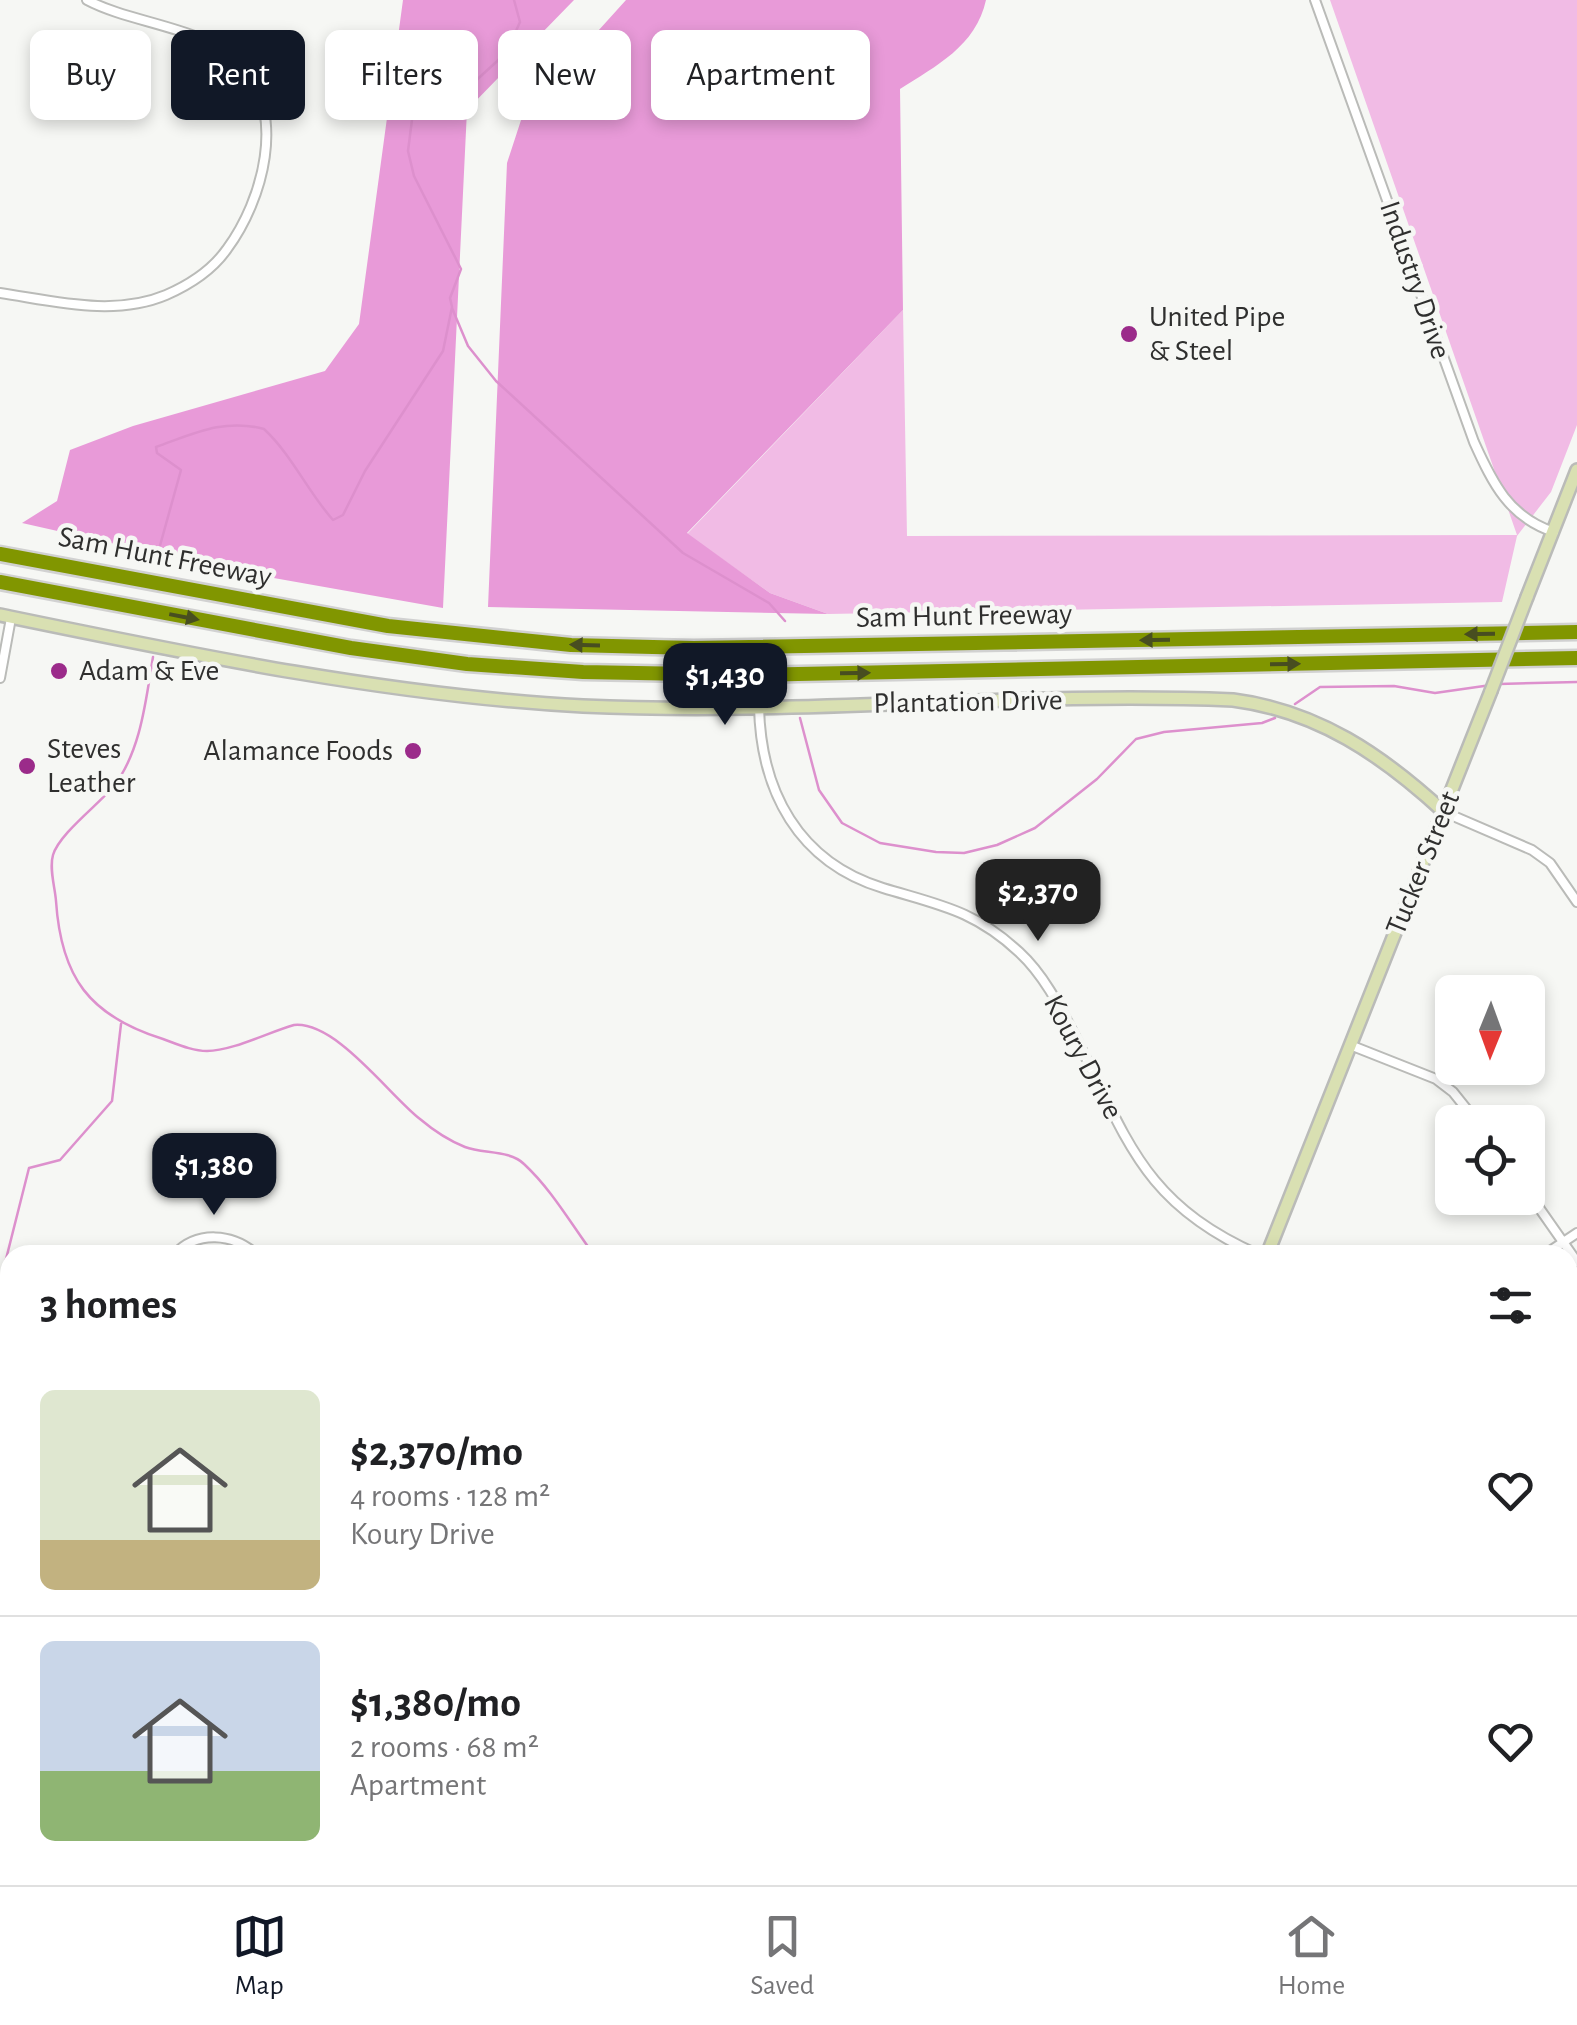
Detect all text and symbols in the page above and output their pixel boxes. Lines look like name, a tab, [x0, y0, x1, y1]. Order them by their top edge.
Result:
chip: Buy	[30, 30, 151, 120]
chip: Rent	[171, 30, 305, 120]
chip: Filters	[325, 30, 478, 120]
chip: New	[498, 30, 631, 120]
chip: Apartment	[651, 30, 870, 120]
street label: Industry Drive	[1374, 197, 1456, 363]
place label: United Pipe & Steel	[1149, 302, 1285, 366]
marker: United Pipe & Steel	[1118, 323, 1140, 345]
street label: Sam Hunt Freeway	[56, 522, 274, 592]
street label: Sam Hunt Freeway	[855, 599, 1073, 633]
one-way arrow	[169, 610, 200, 625]
one-way arrow	[1463, 626, 1495, 642]
one-way arrow	[1138, 632, 1170, 648]
one-way arrow	[568, 637, 600, 653]
pin: $1,430	[644, 643, 806, 728]
place label: Adam & Eve	[79, 656, 219, 686]
one-way arrow	[1269, 656, 1301, 672]
text: $1,430	[685, 659, 765, 691]
marker: Adam & Eve	[48, 660, 70, 682]
one-way arrow	[839, 665, 871, 681]
street label: Plantation Drive	[873, 685, 1063, 719]
place label: Steves Leather	[47, 734, 136, 798]
place label: Alamance Foods	[203, 736, 393, 766]
marker: Alamance Foods	[402, 740, 424, 762]
marker: Steves Leather	[16, 755, 38, 777]
street label: Tucker Street	[1381, 787, 1465, 939]
pin: $2,370	[957, 859, 1119, 944]
text: $2,370	[997, 875, 1079, 907]
north arrow	[1435, 975, 1545, 1085]
map controls	[1435, 975, 1545, 1215]
street label: Koury Drive	[1038, 990, 1128, 1124]
button: locate	[1435, 1105, 1545, 1215]
pin: $1,380	[133, 1133, 295, 1218]
text: $1,380	[174, 1149, 254, 1181]
icon: filters	[1483, 1278, 1538, 1333]
text: 3 homes	[40, 1284, 177, 1326]
icon: home	[120, 1430, 240, 1550]
text: $2,370/mo	[350, 1431, 523, 1473]
icon: heart	[1483, 1463, 1538, 1518]
text: 4 rooms · 128 m²	[350, 1480, 550, 1512]
text: Koury Drive	[350, 1518, 495, 1550]
icon: home	[120, 1681, 240, 1801]
text: $1,380/mo	[350, 1682, 521, 1724]
icon: heart	[1483, 1714, 1538, 1769]
text: 2 rooms · 68 m²	[350, 1731, 539, 1763]
text: Apartment	[350, 1769, 486, 1801]
tab: Map	[232, 1909, 287, 2003]
tab: Saved	[750, 1909, 814, 2003]
tab: Home	[1278, 1909, 1345, 2003]

